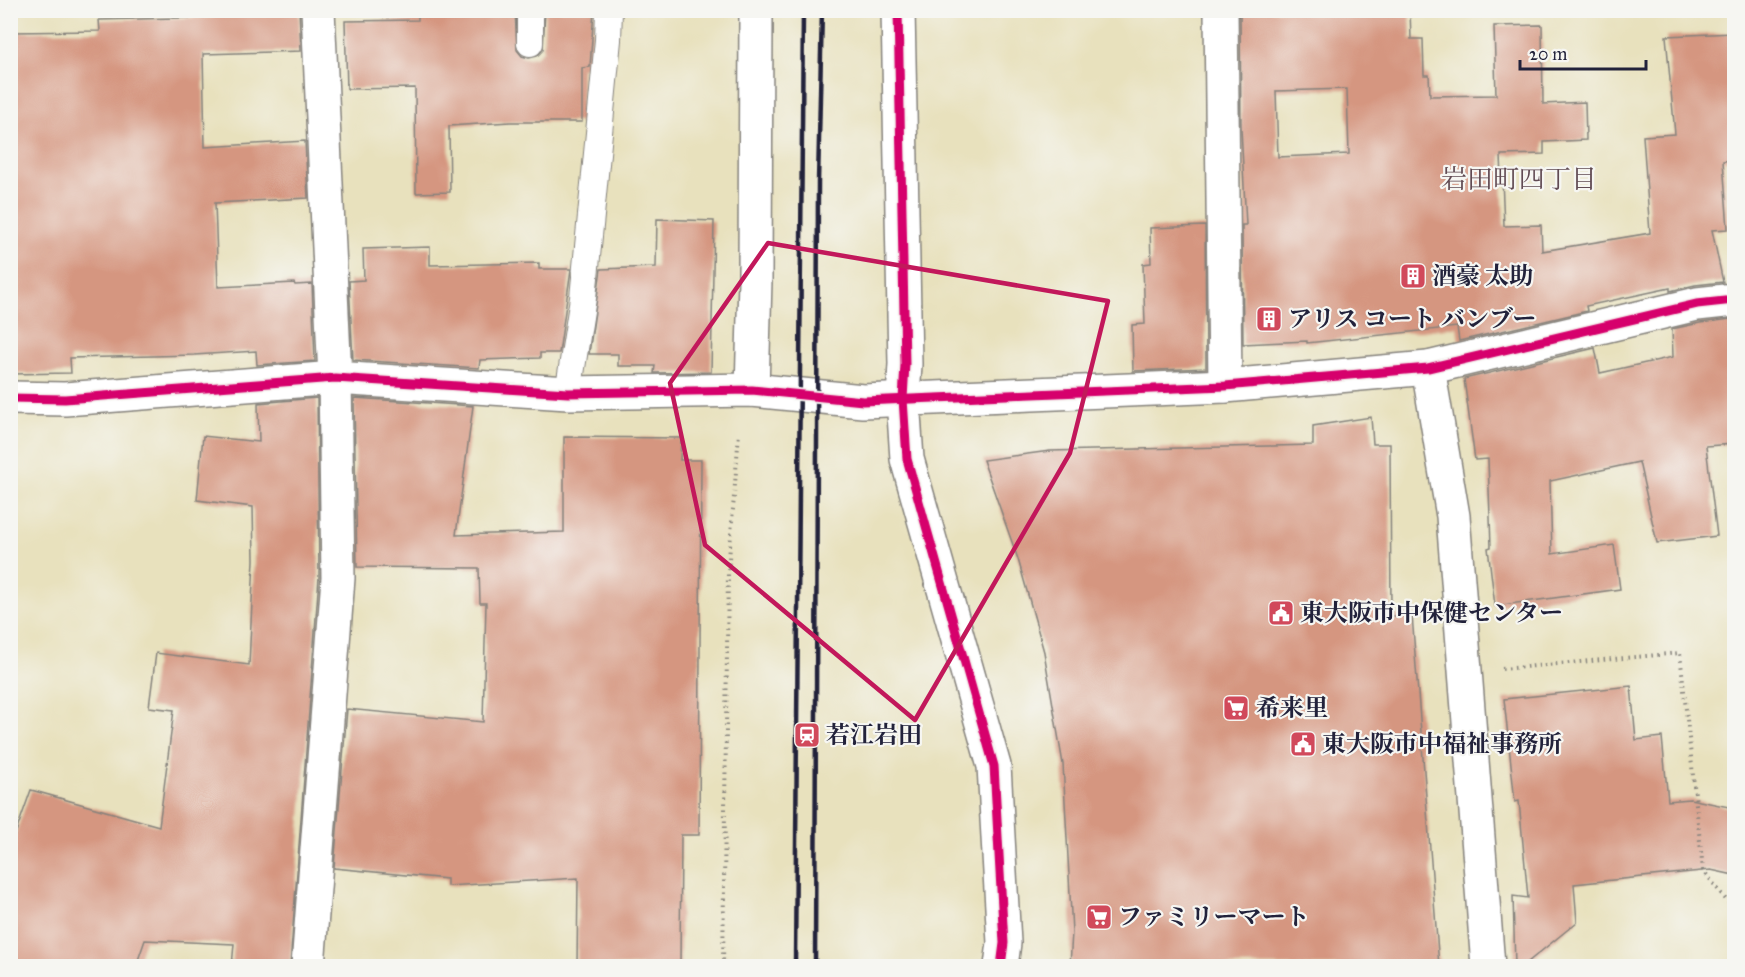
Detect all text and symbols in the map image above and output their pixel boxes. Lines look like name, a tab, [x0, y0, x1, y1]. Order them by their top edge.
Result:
scale bar	[1520, 33, 1646, 71]
text: 20 m	[1529, 43, 1567, 65]
district label: 岩田町四丁目	[1441, 163, 1597, 195]
building icon: 酒豪 太助	[1398, 261, 1428, 291]
place label: 酒豪 太助	[1432, 261, 1533, 291]
building icon: アリス コート バンブー	[1254, 304, 1284, 334]
place label: アリス コート バンブー	[1288, 304, 1536, 334]
public building icon: 東大阪市中保健センター	[1266, 598, 1296, 628]
place label: 東大阪市中保健センター	[1300, 598, 1563, 628]
supermarket icon: 希来里	[1221, 693, 1251, 723]
place label: 希来里	[1256, 693, 1328, 723]
station icon: 若江岩田	[792, 720, 822, 750]
place label: 若江岩田	[826, 720, 922, 750]
public building icon: 東大阪市中福祉事務所	[1288, 729, 1318, 759]
place label: 東大阪市中福祉事務所	[1322, 729, 1562, 759]
supermarket icon: ファミリーマート	[1084, 902, 1114, 932]
place label: ファミリーマート	[1118, 902, 1310, 932]

